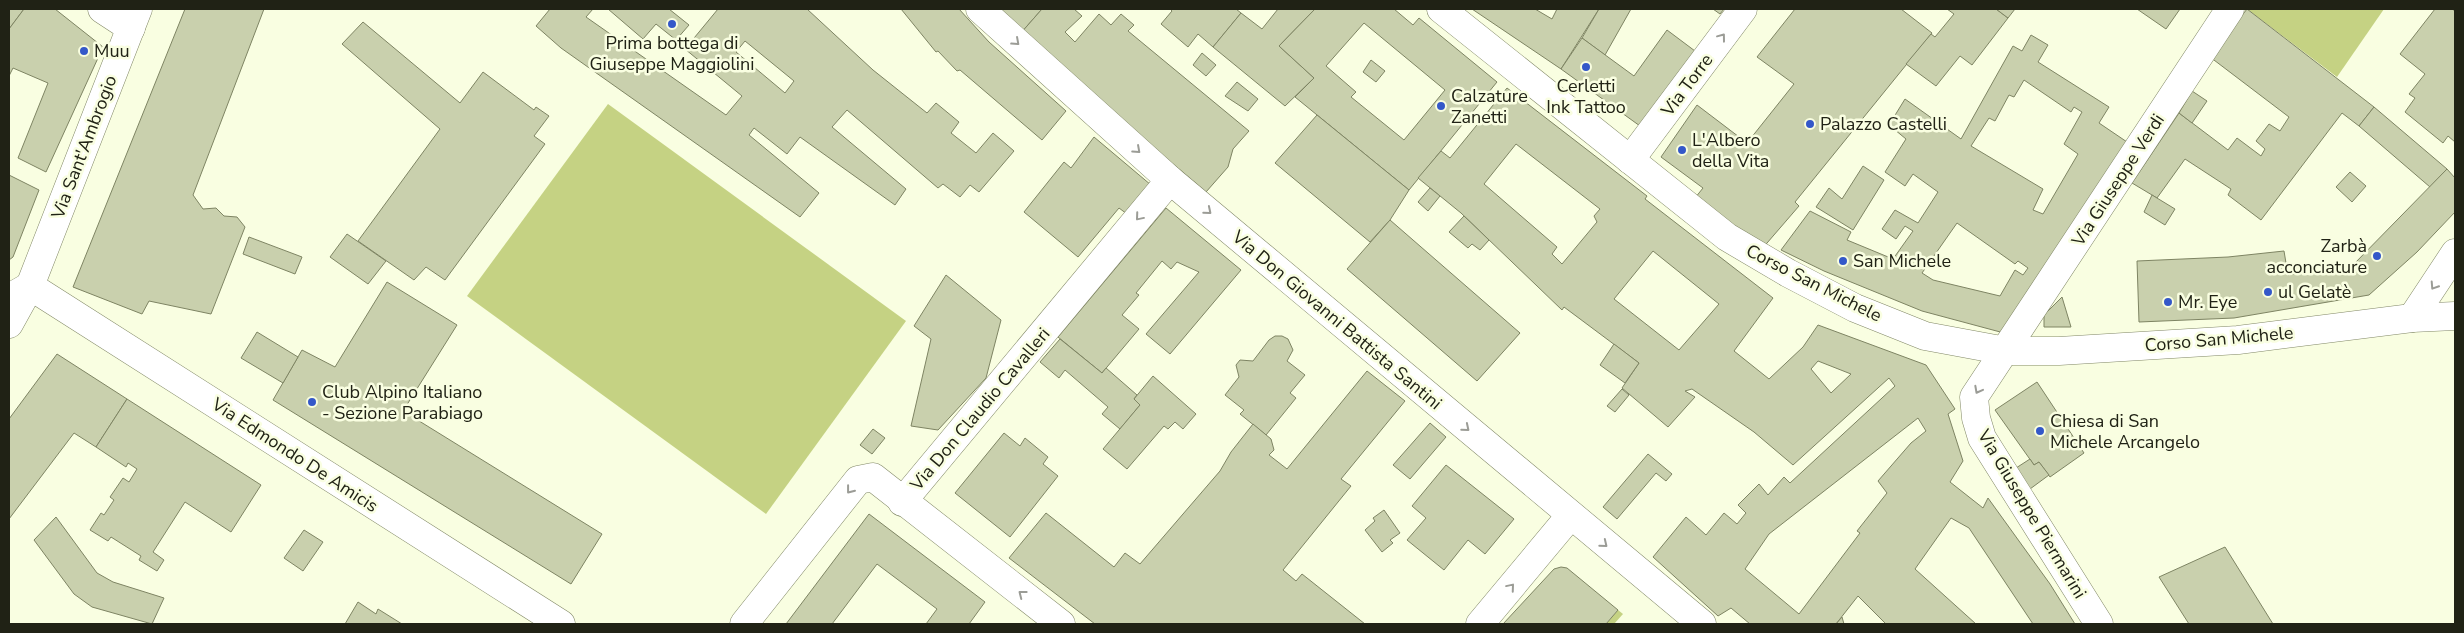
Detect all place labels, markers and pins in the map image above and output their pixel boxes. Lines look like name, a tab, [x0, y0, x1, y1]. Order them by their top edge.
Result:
marker: Prima bottega di Giuseppe Maggiolini	[666, 18, 678, 30]
place label: Prima bottega di Giuseppe Maggiolini	[590, 31, 754, 76]
place label: Muu	[94, 39, 130, 63]
marker: Muu	[78, 45, 90, 57]
marker: Cerletti Ink Tattoo	[1580, 61, 1592, 73]
place label: Cerletti Ink Tattoo	[1546, 74, 1626, 119]
place label: Calzature Zanetti	[1451, 84, 1528, 129]
marker: Calzature Zanetti	[1435, 100, 1447, 112]
place label: Palazzo Castelli	[1820, 112, 1947, 136]
marker: Palazzo Castelli	[1804, 118, 1816, 130]
place label: L'Albero della Vita	[1692, 128, 1769, 173]
marker: L'Albero della Vita	[1676, 144, 1688, 156]
place label: Zarbà acconciature	[2267, 234, 2367, 279]
place label: San Michele	[1853, 249, 1951, 273]
marker: Zarbà acconciature	[2371, 250, 2383, 262]
marker: San Michele	[1837, 255, 1849, 267]
place label: ul Gelatè	[2278, 280, 2351, 304]
marker: ul Gelatè	[2262, 286, 2274, 298]
place label: Mr. Eye	[2178, 290, 2237, 314]
marker: Mr. Eye	[2162, 296, 2174, 308]
place label: Club Alpino Italiano - Sezione Parabiago	[322, 380, 483, 425]
marker: Club Alpino Italiano - Sezione Parabiago	[306, 396, 318, 408]
place label: Chiesa di San Michele Arcangelo	[2050, 409, 2200, 454]
marker: Chiesa di San Michele Arcangelo	[2034, 425, 2046, 437]

